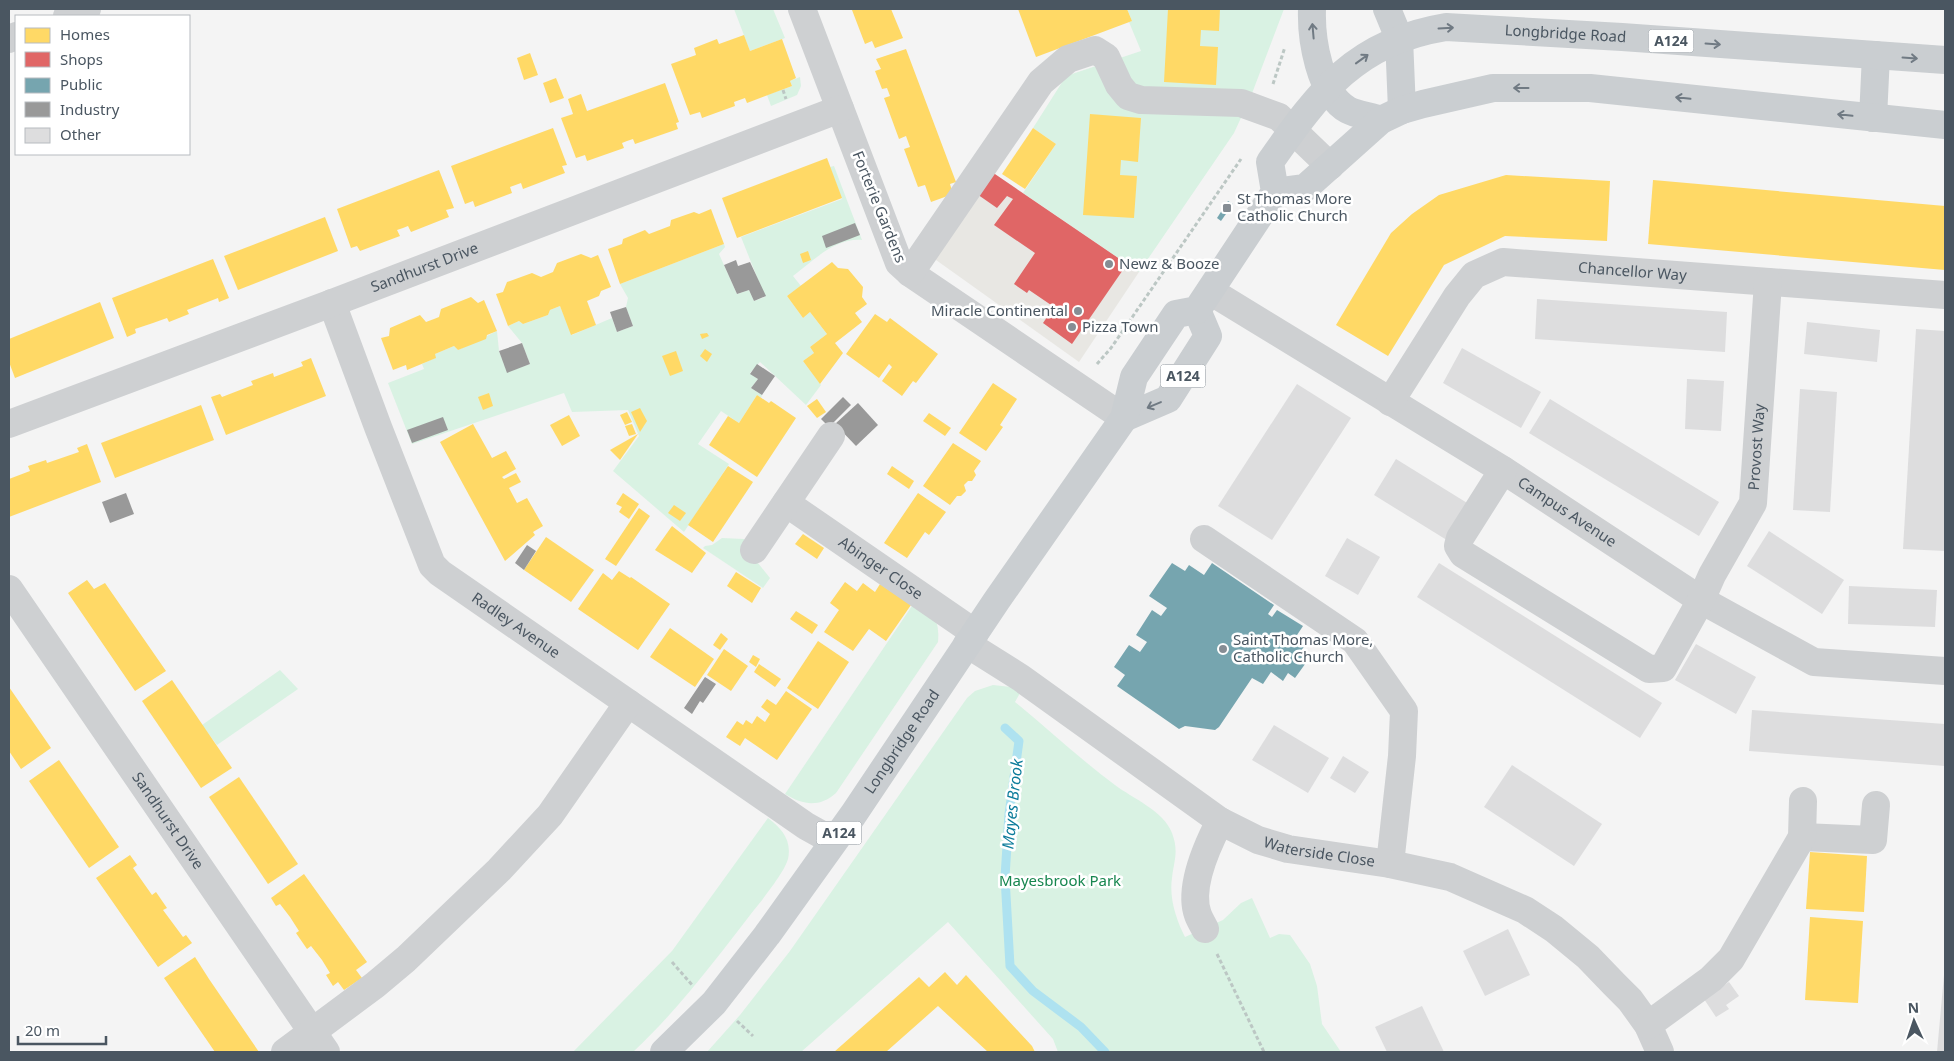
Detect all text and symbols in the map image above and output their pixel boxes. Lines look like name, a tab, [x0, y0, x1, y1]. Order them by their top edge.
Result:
legend	[15, 15, 190, 155]
street label: Longbridge Road	[1504, 19, 1627, 46]
one-way arrow	[1308, 23, 1318, 39]
one-way arrow	[1438, 23, 1454, 32]
text: Homes	[60, 24, 110, 44]
road number: A124	[1648, 29, 1694, 52]
one-way arrow	[1705, 39, 1721, 48]
text: Shops	[60, 49, 103, 69]
one-way arrow	[1902, 53, 1918, 62]
one-way arrow	[1355, 54, 1368, 65]
text: Public	[60, 74, 103, 94]
one-way arrow	[1513, 83, 1530, 93]
one-way arrow	[1675, 93, 1691, 103]
text: Industry	[60, 99, 120, 119]
one-way arrow	[1837, 110, 1853, 120]
text: Other	[60, 124, 101, 144]
street label: Forterie Gardens	[848, 148, 911, 265]
place label: St Thomas More Catholic Church	[1237, 188, 1352, 225]
marker: St Thomas More Catholic Church	[1221, 202, 1233, 214]
street label: Sandhurst Drive	[368, 237, 481, 296]
place label: Newz & Booze	[1119, 253, 1219, 273]
street label: Chancellor Way	[1578, 257, 1688, 285]
marker: Newz & Booze	[1103, 258, 1115, 270]
place label: Miracle Continental	[931, 300, 1068, 320]
marker: Miracle Continental	[1072, 305, 1084, 317]
place label: Pizza Town	[1082, 316, 1159, 336]
marker: Pizza Town	[1066, 321, 1078, 333]
road number: A124	[1160, 364, 1206, 388]
one-way arrow	[1147, 401, 1162, 411]
street label: Provost Way	[1743, 403, 1769, 491]
street label: Campus Avenue	[1514, 472, 1621, 551]
street label: Abinger Close	[835, 531, 927, 603]
street label: Radley Avenue	[468, 587, 565, 662]
place label: Saint Thomas More, Catholic Church	[1233, 629, 1373, 666]
marker: Saint Thomas More, Catholic Church	[1217, 643, 1229, 655]
street label: Longbridge Road	[859, 685, 943, 797]
water label: Mayes Brook	[996, 757, 1028, 850]
street label: Sandhurst Drive	[128, 768, 209, 873]
road number: A124	[816, 821, 862, 844]
street label: Waterside Close	[1261, 831, 1376, 871]
park label: Mayesbrook Park	[999, 870, 1121, 890]
north arrow	[1889, 996, 1939, 1046]
text: N	[1907, 998, 1919, 1017]
scale bar	[18, 1014, 105, 1046]
text: 20 m	[25, 1020, 60, 1040]

